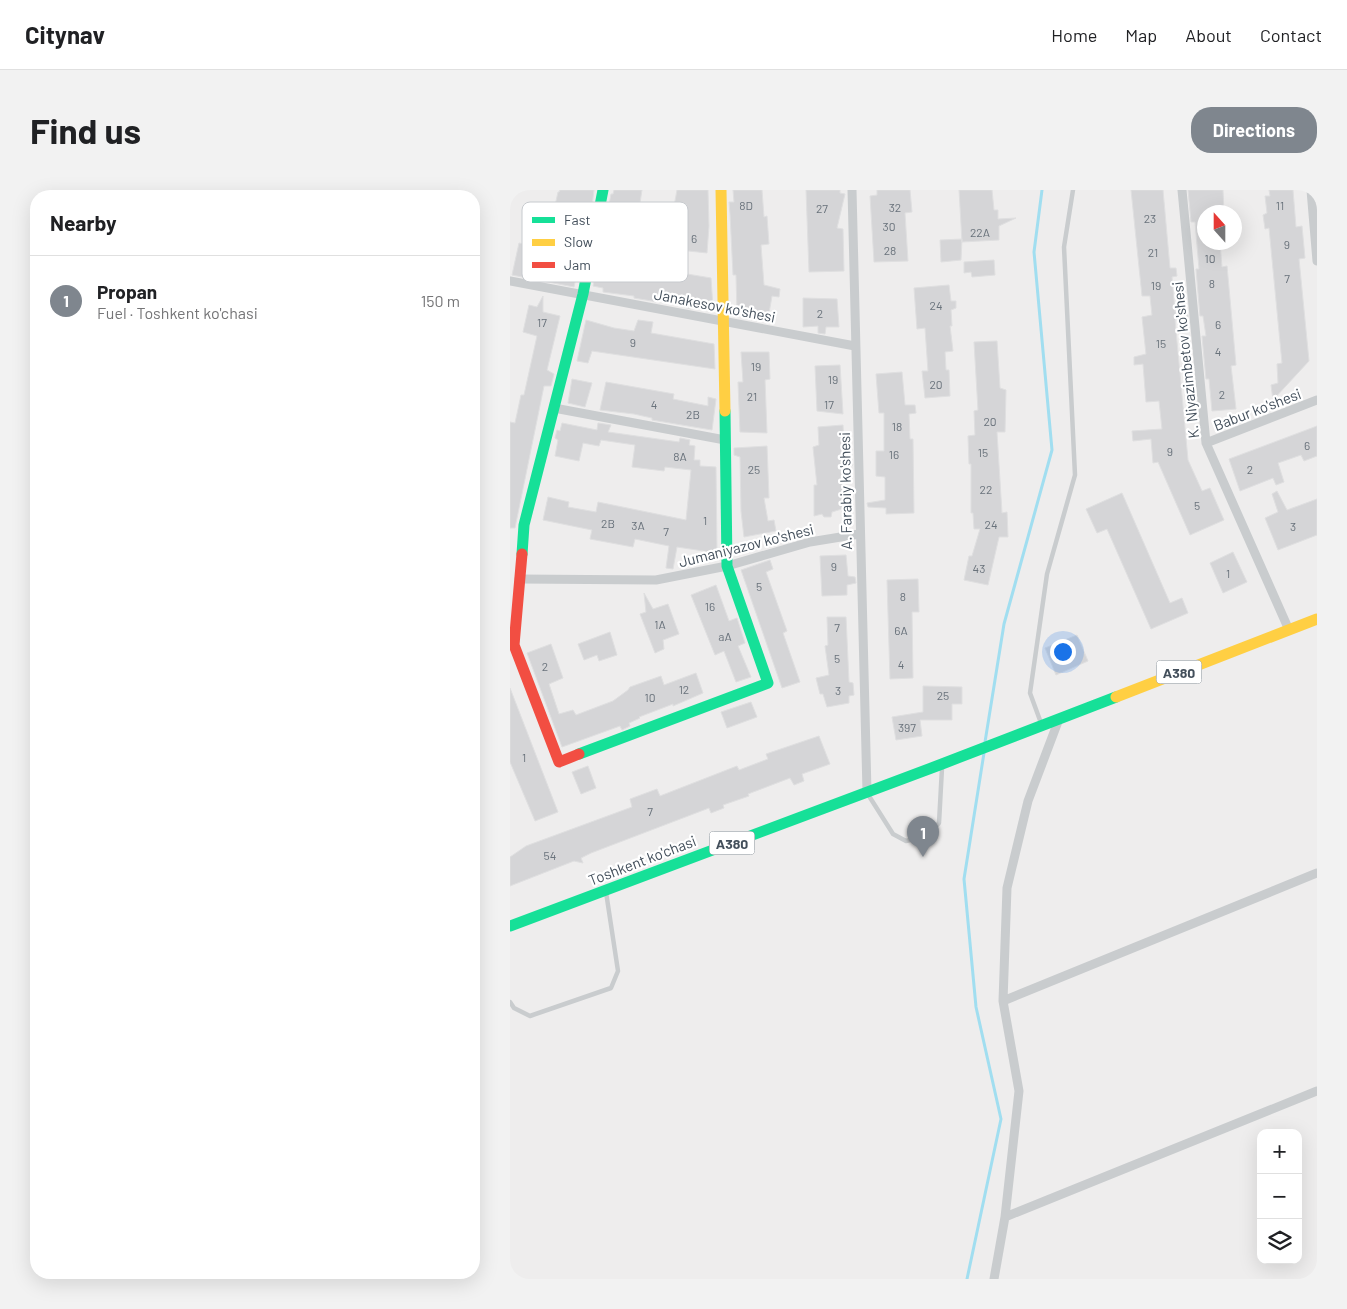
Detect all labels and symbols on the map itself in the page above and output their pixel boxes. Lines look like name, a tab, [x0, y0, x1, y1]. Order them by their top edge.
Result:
house number: 8D	[739, 198, 753, 212]
house number: 11	[1276, 198, 1284, 212]
house number: 32	[889, 200, 901, 214]
house number: 27	[816, 201, 828, 215]
legend	[522, 202, 688, 282]
north arrow	[1197, 205, 1242, 250]
text: Fast	[564, 211, 590, 228]
house number: 23	[1144, 211, 1156, 225]
house number: 30	[883, 219, 895, 233]
house number: 22A	[970, 225, 990, 239]
house number: 6	[691, 231, 697, 245]
text: Slow	[564, 233, 593, 250]
house number: 9	[1284, 237, 1290, 251]
house number: 28	[884, 243, 896, 257]
house number: 21	[1148, 245, 1158, 259]
house number: 10	[1205, 251, 1215, 265]
text: Jam	[564, 256, 591, 273]
house number: 7	[1284, 271, 1290, 285]
house number: 8	[1209, 276, 1215, 290]
house number: 19	[1151, 278, 1161, 292]
street label: K. Niyazimbetov ko'shesi	[1168, 281, 1202, 439]
street label: Janakesov ko'shesi	[653, 284, 777, 326]
house number: 24	[929, 298, 943, 312]
house number: 2	[817, 306, 823, 320]
house number: 17	[537, 315, 547, 329]
house number: 6	[1215, 317, 1221, 331]
house number: 9	[630, 335, 636, 349]
house number: 15	[1156, 336, 1166, 350]
house number: 4	[1215, 344, 1221, 358]
house number: 19	[751, 359, 761, 373]
house number: 19	[828, 372, 838, 386]
house number: 20	[929, 377, 943, 391]
street label: Babur ko'shesi	[1211, 384, 1303, 434]
house number: 2	[1219, 387, 1225, 401]
house number: 21	[747, 389, 757, 403]
house number: 4	[651, 397, 657, 411]
house number: 17	[824, 397, 834, 411]
house number: 2B	[686, 407, 700, 421]
house number: 20	[983, 414, 997, 428]
house number: 18	[892, 419, 902, 433]
street label: A. Farabiy ko'shesi	[835, 432, 855, 550]
house number: 6	[1304, 438, 1310, 452]
house number: 9	[1167, 444, 1173, 458]
house number: 15	[978, 445, 988, 459]
house number: 16	[889, 447, 899, 461]
house number: 8A	[673, 449, 687, 463]
house number: 25	[748, 462, 760, 476]
house number: 2	[1247, 462, 1253, 476]
house number: 22	[980, 482, 992, 496]
house number: 5	[1194, 498, 1200, 512]
house number: 1	[703, 513, 707, 527]
house number: 2B	[601, 516, 615, 530]
house number: 24	[984, 517, 998, 531]
house number: 3A	[631, 518, 645, 532]
street label: Jumaniyazov ko'shesi	[677, 519, 815, 571]
house number: 3	[1290, 519, 1296, 533]
house number: 7	[663, 524, 669, 538]
house number: 9	[831, 559, 837, 573]
house number: 43	[973, 561, 985, 575]
house number: 1	[1226, 566, 1230, 580]
house number: 5	[756, 579, 762, 593]
house number: 8	[900, 589, 906, 603]
house number: 16	[705, 599, 715, 613]
house number: 1A	[654, 617, 666, 631]
house number: 7	[834, 620, 840, 634]
house number: 6A	[894, 623, 908, 637]
house number: aA	[718, 629, 732, 643]
your location	[1050, 639, 1076, 665]
house number: 5	[834, 651, 840, 665]
house number: 4	[898, 657, 904, 671]
house number: 2	[542, 659, 548, 673]
road number: A380	[1156, 661, 1202, 684]
house number: 12	[679, 682, 689, 696]
house number: 3	[835, 683, 841, 697]
house number: 25	[937, 688, 949, 702]
house number: 10	[645, 690, 655, 704]
house number: 397	[898, 720, 916, 734]
house number: 1	[522, 750, 526, 764]
house number: 7	[647, 804, 653, 818]
pin: 1	[907, 816, 939, 857]
street label: Toshkent ko'chasi	[586, 831, 698, 889]
road number: A380	[710, 831, 754, 854]
house number: 54	[544, 848, 556, 862]

